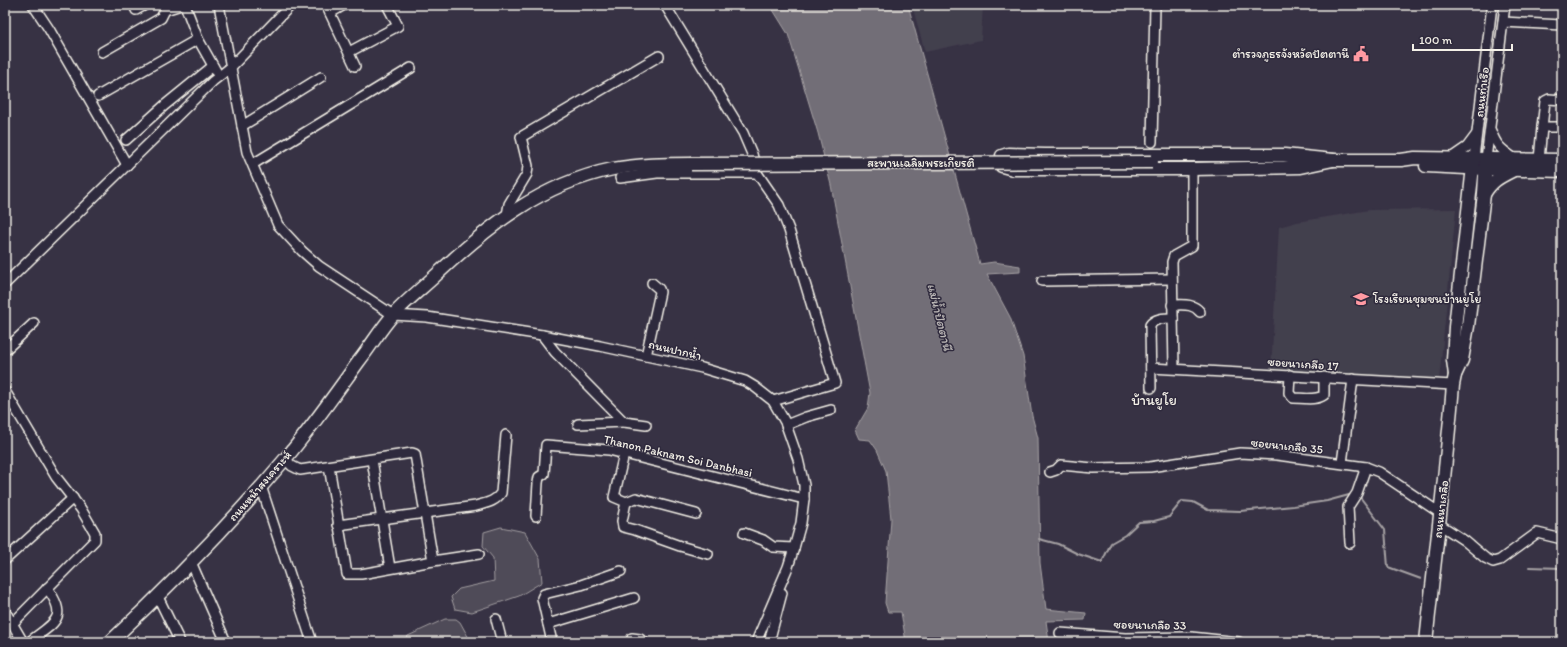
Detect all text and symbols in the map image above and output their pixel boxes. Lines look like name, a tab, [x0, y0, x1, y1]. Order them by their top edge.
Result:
scale bar	[1413, 26, 1512, 52]
text: 100 m	[1419, 33, 1452, 47]
public building icon: ตำรวจภูธรจังหวัดปัตตานี	[1352, 45, 1370, 63]
place label: ตำรวจภูธรจังหวัดปัตตานี	[1232, 47, 1349, 62]
street label: ถนนท่าเรือ	[1472, 66, 1492, 118]
street label: สะพานเฉลิมพระเกียรติ	[867, 156, 975, 170]
water label: แม่น้ำปัตตานี	[924, 282, 957, 353]
school or university icon: โรงเรียนชุมชนบ้านยูโย	[1352, 290, 1370, 308]
place label: โรงเรียนชุมชนบ้านยูโย	[1372, 292, 1481, 308]
street label: ถนนปากน้ำ	[647, 337, 703, 363]
street label: ซอยนาเกลือ 17	[1267, 355, 1339, 373]
district label: บ้านยูโย	[1131, 392, 1177, 410]
street label: Thanon Paknam Soi Danbhasi	[602, 432, 754, 480]
street label: ซอยนาเกลือ 35	[1250, 435, 1324, 457]
street label: ถนนหน้าสงเคราะห์	[226, 448, 295, 524]
street label: ถนนนาเกลือ	[1431, 479, 1451, 539]
street label: ซอยนาเกลือ 33	[1114, 617, 1187, 633]

